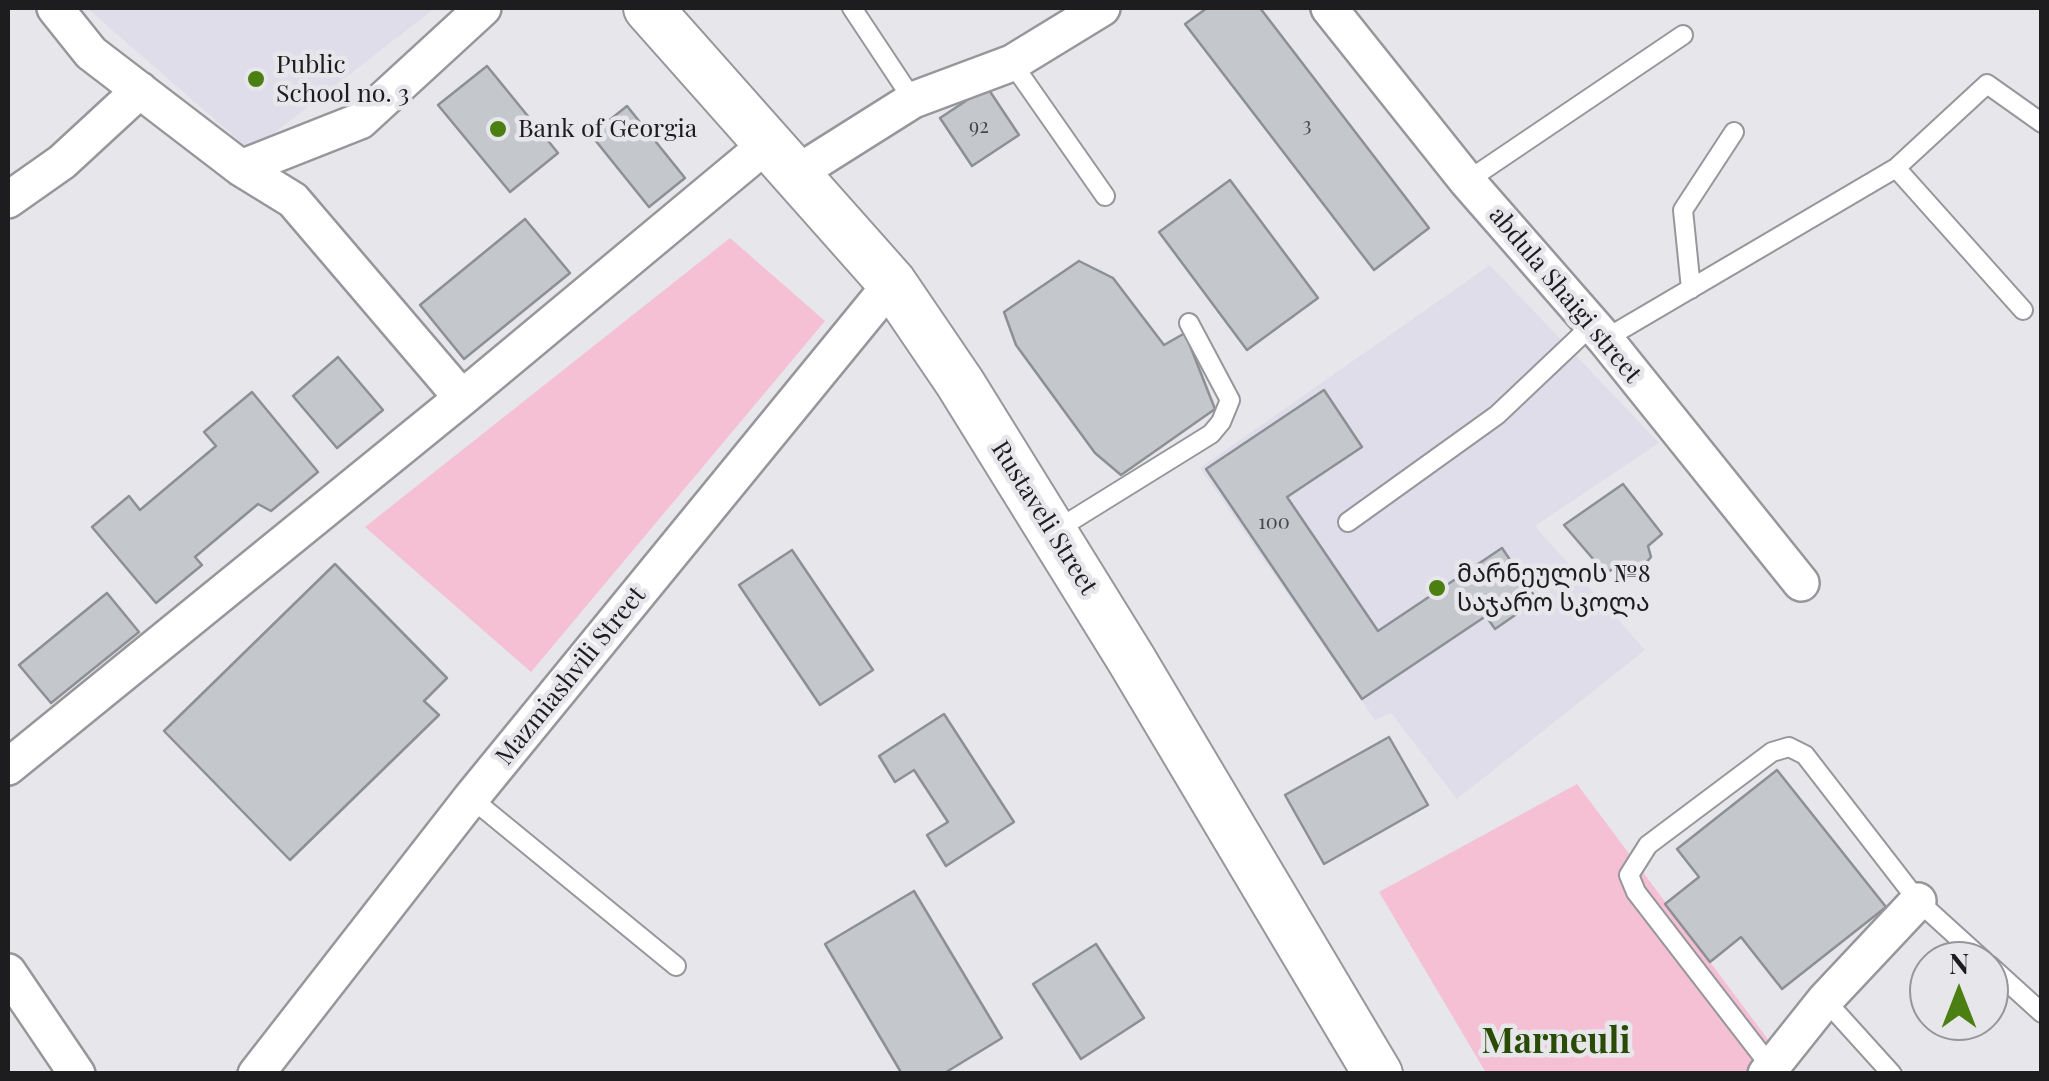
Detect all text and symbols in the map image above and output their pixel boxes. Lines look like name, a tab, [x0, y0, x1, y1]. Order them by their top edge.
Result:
place label: Public School no. 3	[276, 50, 409, 109]
marker: Public School no. 3	[245, 68, 267, 90]
place label: Bank of Georgia	[518, 114, 697, 144]
house number: 3	[1302, 114, 1312, 138]
house number: 92	[969, 115, 989, 139]
marker: Bank of Georgia	[487, 118, 509, 140]
street label: abdula Shaigi street	[1483, 201, 1647, 389]
street label: Rustaveli Street	[985, 436, 1103, 600]
house number: 100	[1258, 511, 1290, 535]
place label: მარნეულის №8 საჯარო სკოლა	[1457, 559, 1651, 618]
marker: მარნეულის №8 საჯარო სკოლა	[1426, 577, 1448, 599]
street label: Mazmiashvili Street	[490, 581, 652, 771]
north arrow	[1909, 941, 2009, 1041]
text: N	[1949, 944, 1969, 981]
district label: Marneuli	[1482, 1021, 1630, 1063]

